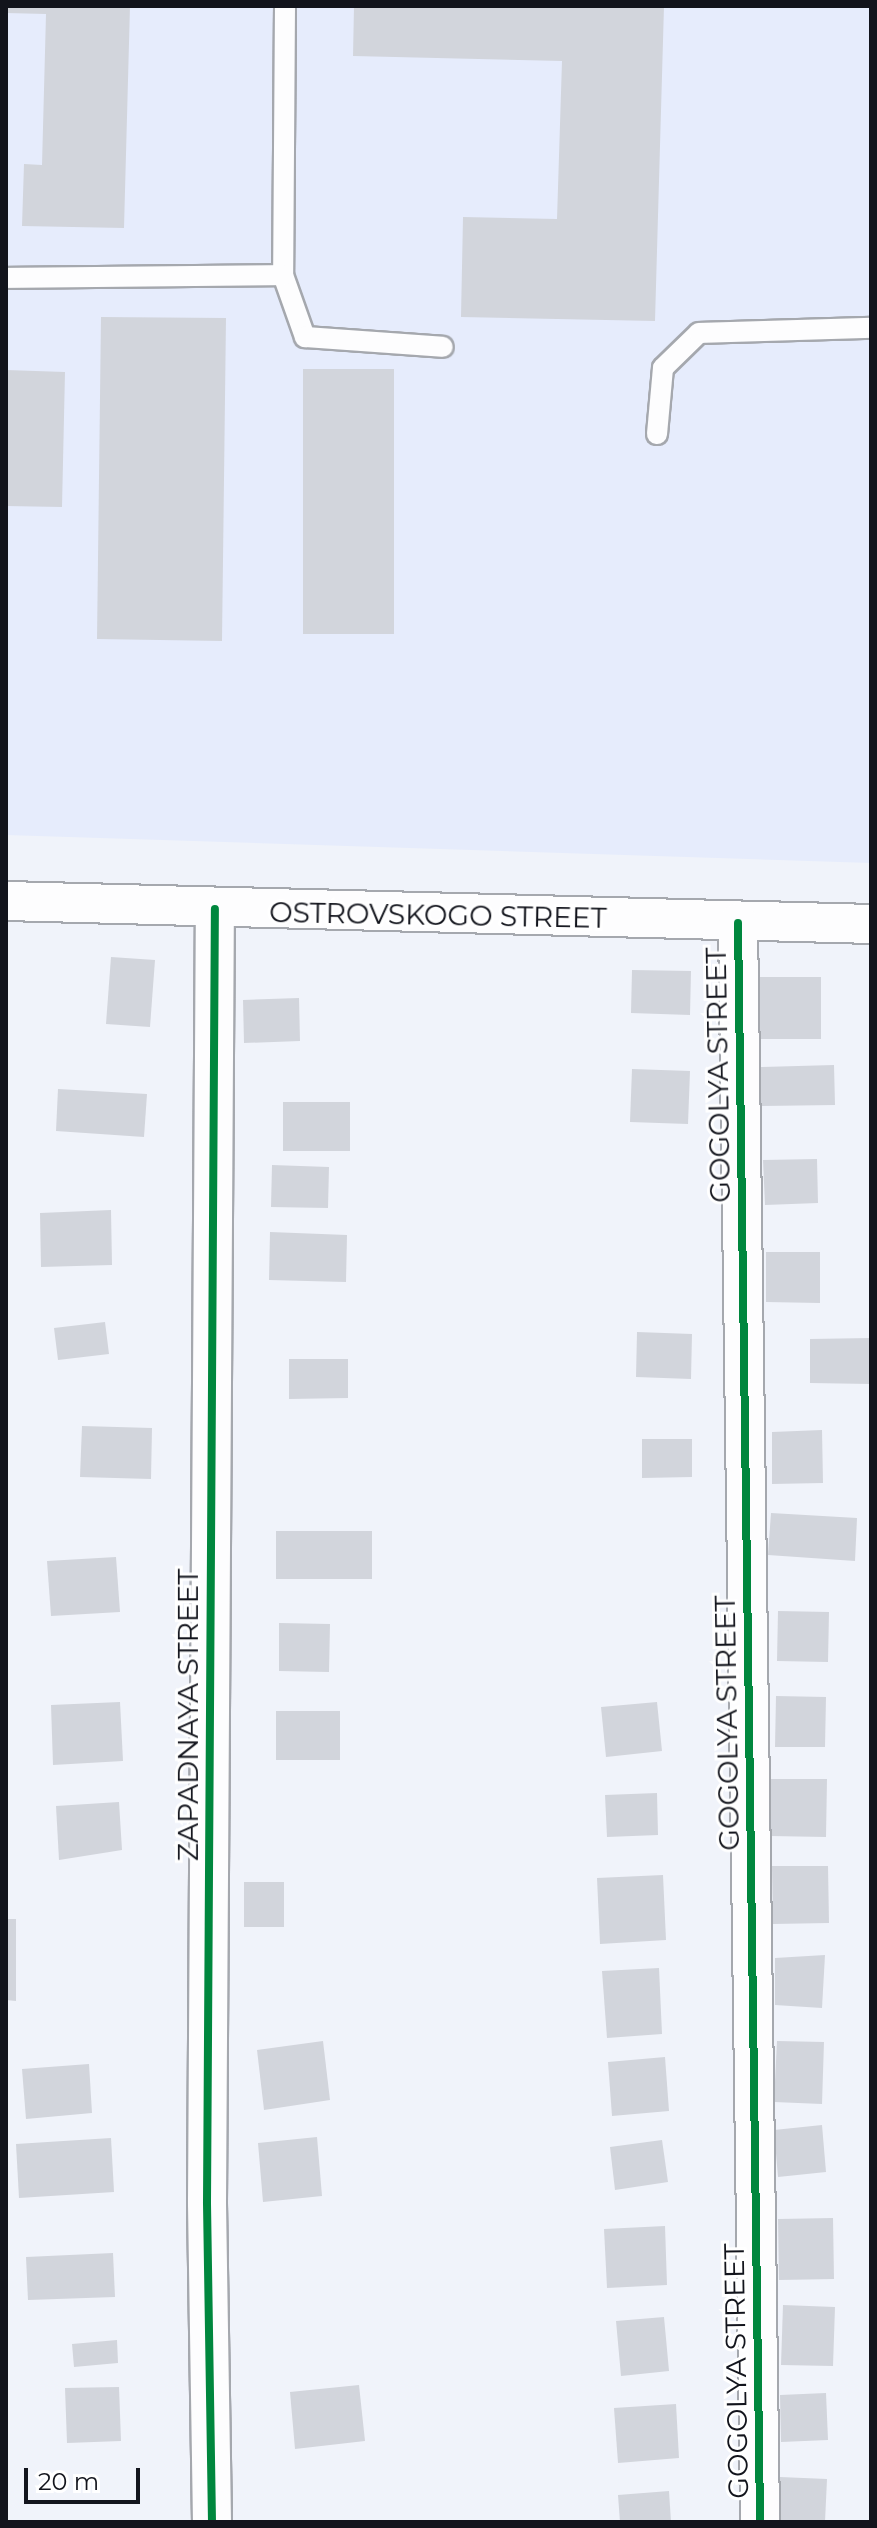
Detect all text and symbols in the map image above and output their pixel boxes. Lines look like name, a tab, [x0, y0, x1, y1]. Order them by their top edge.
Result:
street label: OSTROVSKOGO STREET	[269, 895, 607, 935]
street label: GOGOLYA STREET	[699, 947, 737, 1203]
street label: ZAPADNAYA STREET	[171, 1569, 205, 1861]
street label: GOGOLYA STREET	[708, 1595, 746, 1851]
street label: GOGOLYA STREET	[717, 2243, 755, 2499]
scale bar	[28, 2452, 144, 2502]
text: 20 m	[38, 2467, 99, 2496]

